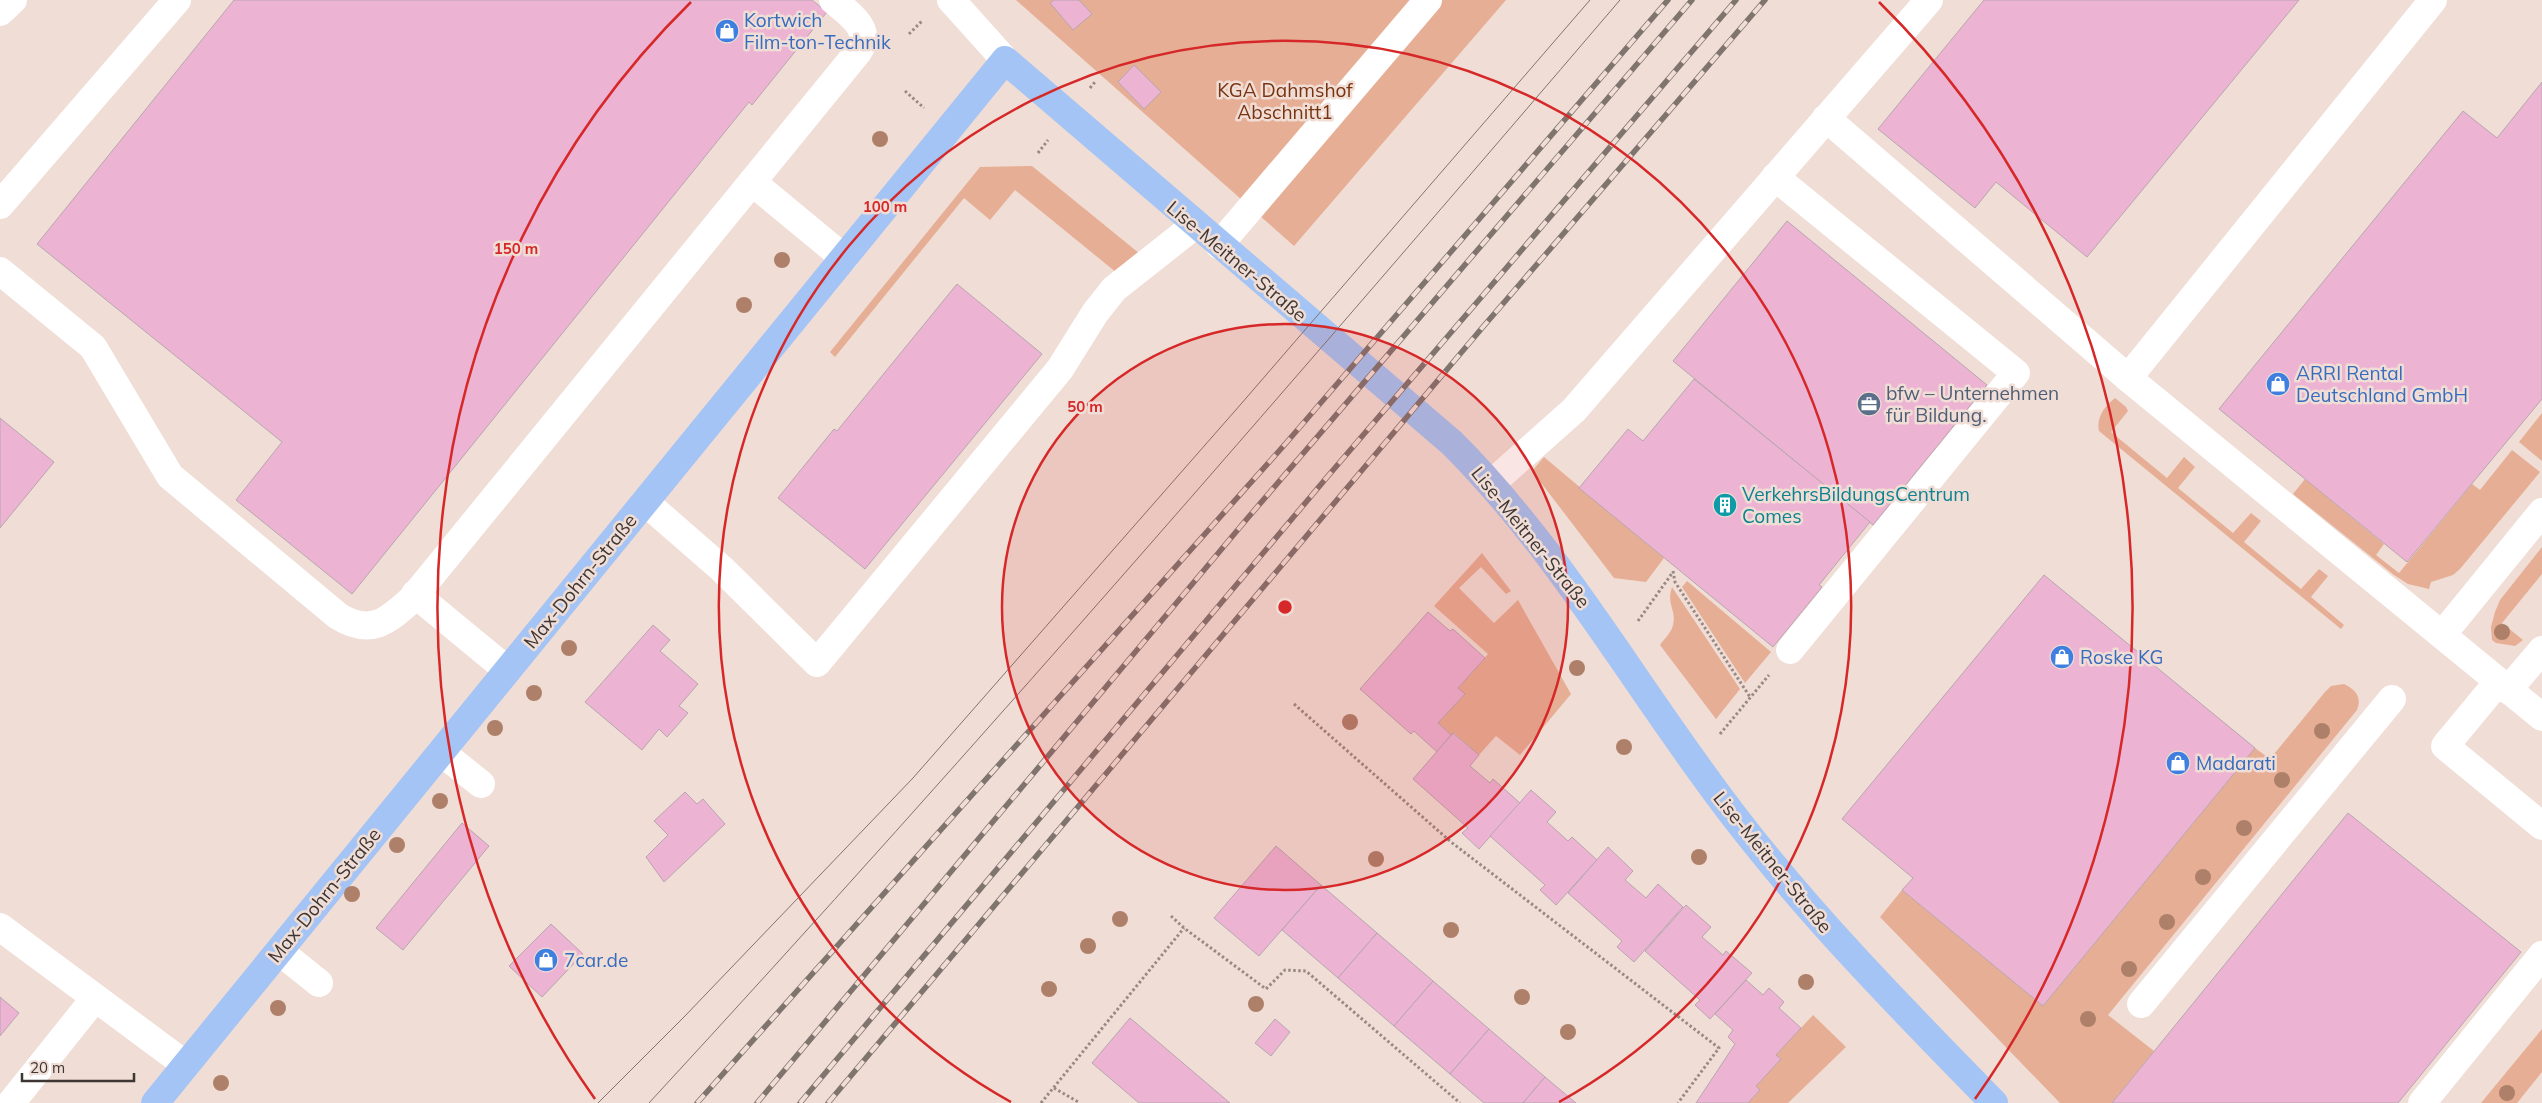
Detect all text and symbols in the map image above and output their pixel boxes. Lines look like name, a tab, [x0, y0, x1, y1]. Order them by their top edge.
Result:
place label: Kortwich Film-ton-Technik	[744, 8, 891, 54]
shop icon: Kortwich Film-ton-Technik	[714, 18, 740, 44]
park label: KGA Dahmshof Abschnitt1	[1217, 78, 1353, 124]
street label: Lise-Meitner-Straße	[1162, 195, 1312, 327]
text: 100 m	[863, 197, 907, 216]
text: 150 m	[494, 239, 538, 258]
place label: ARRI Rental Deutschland GmbH	[2296, 361, 2468, 407]
shop icon: ARRI Rental Deutschland GmbH	[2265, 371, 2291, 397]
place label: bfw – Unternehmen für Bildung.	[1886, 381, 2059, 427]
office icon: bfw – Unternehmen für Bildung.	[1856, 391, 1882, 417]
text: 50 m	[1067, 397, 1103, 416]
street label: Lise-Meitner-Straße	[1466, 461, 1596, 613]
place label: VerkehrsBildungsCentrum Comes	[1742, 482, 1970, 528]
building icon: VerkehrsBildungsCentrum Comes	[1712, 492, 1738, 518]
street label: Max-Dohrn-Straße	[518, 509, 642, 653]
centre of rings	[1276, 598, 1294, 616]
shop icon: Roske KG	[2049, 644, 2075, 670]
place label: Roske KG	[2080, 645, 2163, 669]
shop icon: Madarati	[2165, 750, 2191, 776]
place label: Madarati	[2196, 751, 2276, 775]
street label: Lise-Meitner-Straße	[1708, 786, 1838, 938]
street label: Max-Dohrn-Straße	[262, 823, 386, 967]
shop icon: 7car.de	[533, 947, 559, 973]
place label: 7car.de	[564, 948, 628, 972]
scale bar	[22, 1050, 135, 1082]
text: 20 m	[30, 1058, 65, 1077]

